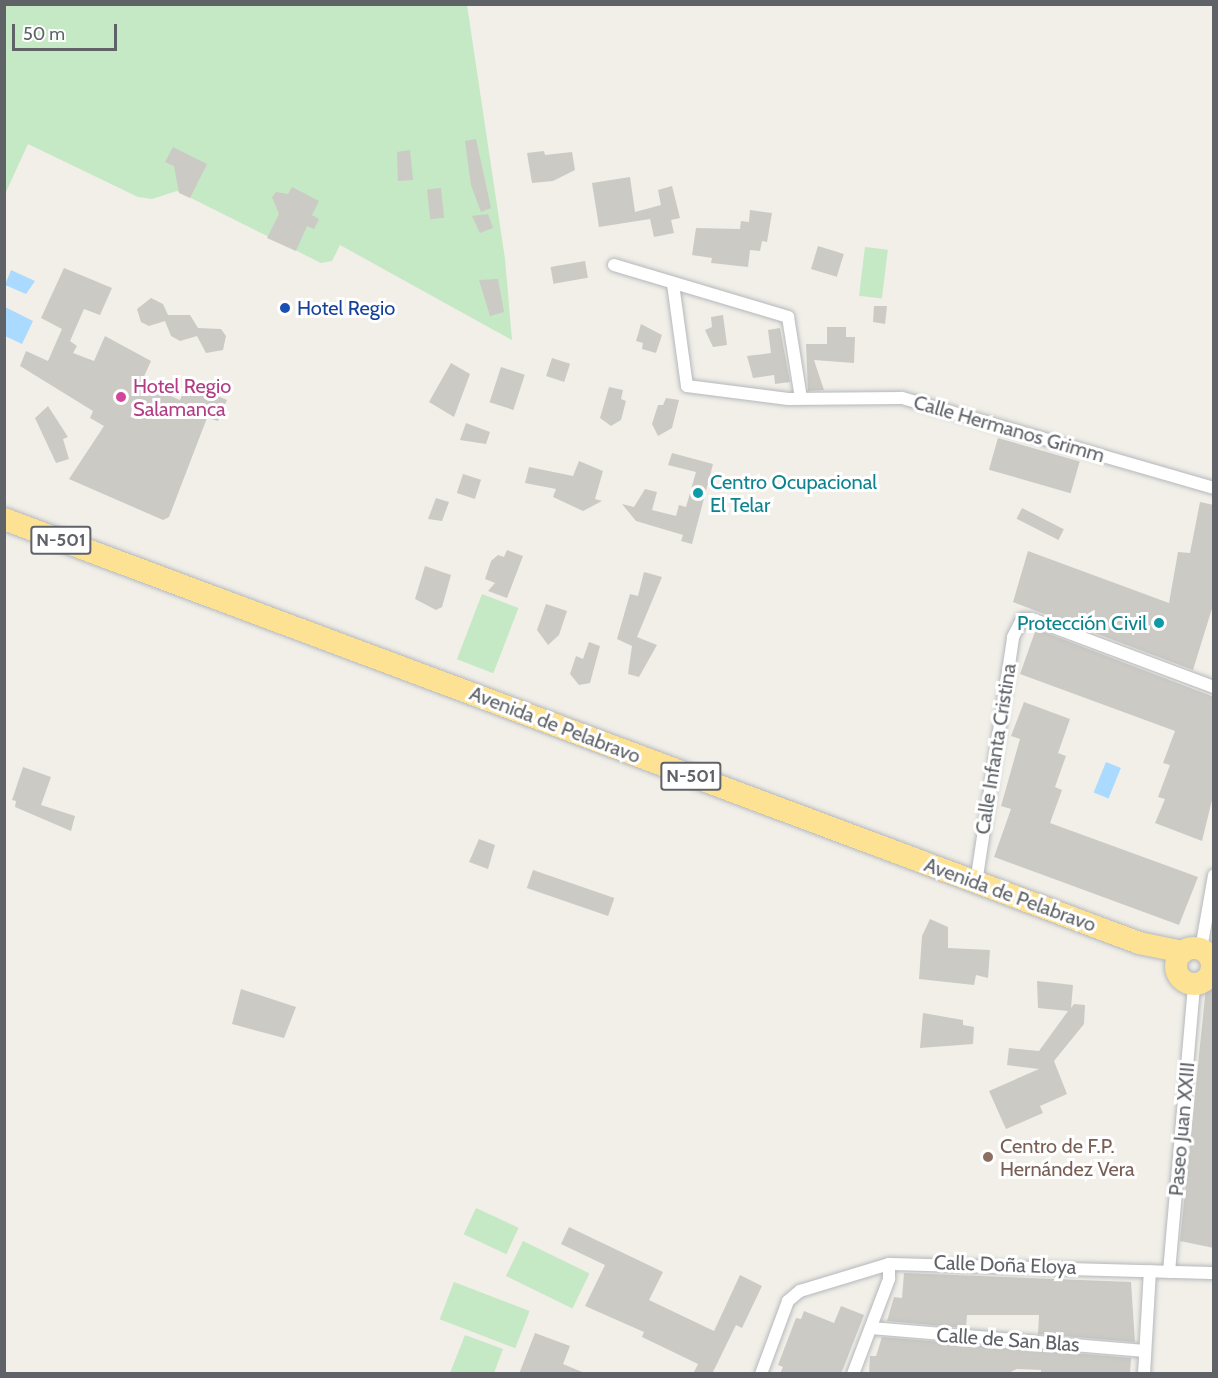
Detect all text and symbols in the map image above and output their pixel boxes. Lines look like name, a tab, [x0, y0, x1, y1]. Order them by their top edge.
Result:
scale bar	[15, 12, 120, 50]
text: 50 m	[23, 23, 65, 45]
place label: Hotel Regio	[297, 296, 395, 320]
marker: Hotel Regio	[278, 301, 292, 315]
place label: Hotel Regio Salamanca	[133, 374, 231, 421]
marker: Hotel Regio Salamanca	[114, 390, 128, 404]
street label: Calle Hermanos Grimm	[911, 390, 1107, 468]
place label: Centro Ocupacional El Telar	[710, 470, 877, 517]
marker: Centro Ocupacional El Telar	[691, 486, 705, 500]
road number: N-501	[29, 525, 92, 555]
place label: Protección Civil	[1017, 611, 1147, 635]
marker: Protección Civil	[1152, 616, 1166, 630]
street label: Calle Infanta Cristina	[971, 662, 1021, 836]
street label: Avenida de Pelabravo	[466, 681, 644, 769]
road number: N-501	[660, 761, 722, 791]
street label: Avenida de Pelabravo	[921, 853, 1099, 937]
street label: Paseo Juan XXIII	[1164, 1061, 1200, 1197]
place label: Centro de F.P. Hernández Vera	[1000, 1134, 1135, 1181]
marker: Centro de F.P. Hernández Vera	[981, 1150, 995, 1164]
street label: Calle Doña Eloya	[933, 1251, 1077, 1279]
street label: Calle de San Blas	[936, 1323, 1080, 1357]

